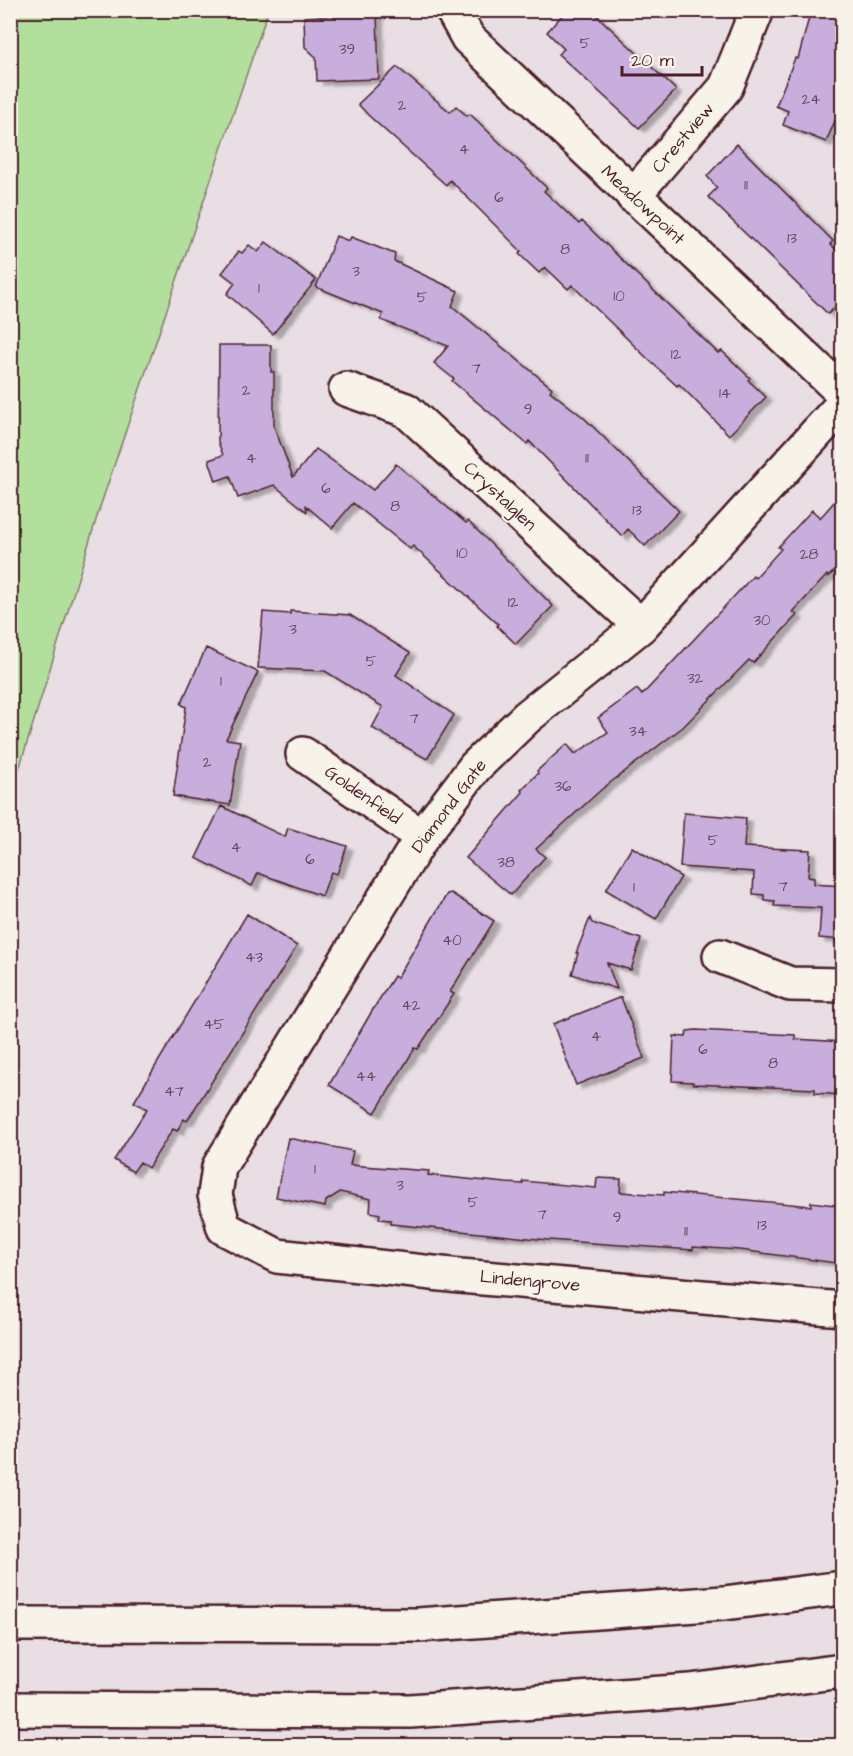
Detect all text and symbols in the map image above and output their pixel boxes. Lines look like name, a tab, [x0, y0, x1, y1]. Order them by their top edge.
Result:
house number: 5	[580, 33, 591, 54]
house number: 39	[339, 39, 355, 60]
scale bar	[622, 39, 702, 77]
text: 20 m	[631, 48, 674, 73]
house number: 24	[802, 89, 820, 110]
house number: 2	[398, 95, 407, 116]
street label: Crestview	[646, 97, 720, 179]
house number: 4	[459, 139, 469, 160]
street label: Meadowpoint	[595, 159, 691, 251]
house number: 11	[744, 175, 748, 196]
house number: 6	[494, 187, 504, 208]
house number: 13	[787, 228, 797, 249]
house number: 8	[560, 239, 570, 260]
house number: 3	[352, 261, 360, 282]
house number: 1	[258, 278, 260, 299]
house number: 10	[613, 286, 625, 307]
house number: 5	[417, 287, 428, 308]
house number: 12	[671, 344, 682, 365]
house number: 7	[471, 358, 481, 379]
house number: 2	[242, 380, 251, 401]
house number: 14	[719, 383, 731, 404]
house number: 9	[524, 399, 532, 420]
house number: 4	[246, 448, 256, 469]
house number: 11	[585, 448, 589, 469]
street label: Crystalglen	[457, 456, 542, 537]
house number: 6	[321, 478, 331, 499]
house number: 8	[390, 496, 400, 517]
house number: 13	[632, 500, 642, 521]
house number: 10	[456, 543, 468, 564]
house number: 28	[800, 544, 818, 565]
house number: 12	[508, 592, 519, 613]
house number: 30	[753, 610, 771, 631]
house number: 3	[289, 619, 297, 640]
house number: 5	[366, 651, 377, 672]
house number: 32	[687, 668, 704, 689]
house number: 1	[220, 671, 222, 692]
house number: 7	[409, 708, 419, 729]
house number: 34	[629, 721, 647, 742]
house number: 2	[203, 752, 212, 773]
street label: Diamond Gate	[405, 754, 493, 858]
street label: Goldenfield	[320, 759, 406, 831]
house number: 36	[554, 776, 572, 797]
house number: 5	[708, 830, 719, 851]
house number: 4	[231, 837, 241, 858]
house number: 6	[305, 849, 315, 870]
house number: 38	[497, 852, 515, 873]
house number: 7	[778, 876, 788, 897]
house number: 1	[633, 877, 635, 898]
house number: 40	[442, 930, 462, 951]
house number: 43	[245, 947, 263, 968]
house number: 42	[402, 995, 421, 1016]
house number: 45	[204, 1014, 225, 1035]
house number: 4	[591, 1026, 601, 1047]
house number: 6	[698, 1039, 708, 1060]
house number: 8	[768, 1053, 778, 1074]
house number: 44	[356, 1066, 376, 1087]
house number: 47	[164, 1081, 184, 1102]
house number: 1	[314, 1159, 316, 1180]
house number: 3	[396, 1175, 404, 1196]
house number: 5	[468, 1192, 479, 1213]
house number: 7	[537, 1204, 547, 1225]
house number: 9	[613, 1207, 621, 1228]
house number: 13	[757, 1215, 767, 1236]
house number: 11	[684, 1221, 688, 1242]
street label: Lindengrove	[479, 1264, 581, 1299]

